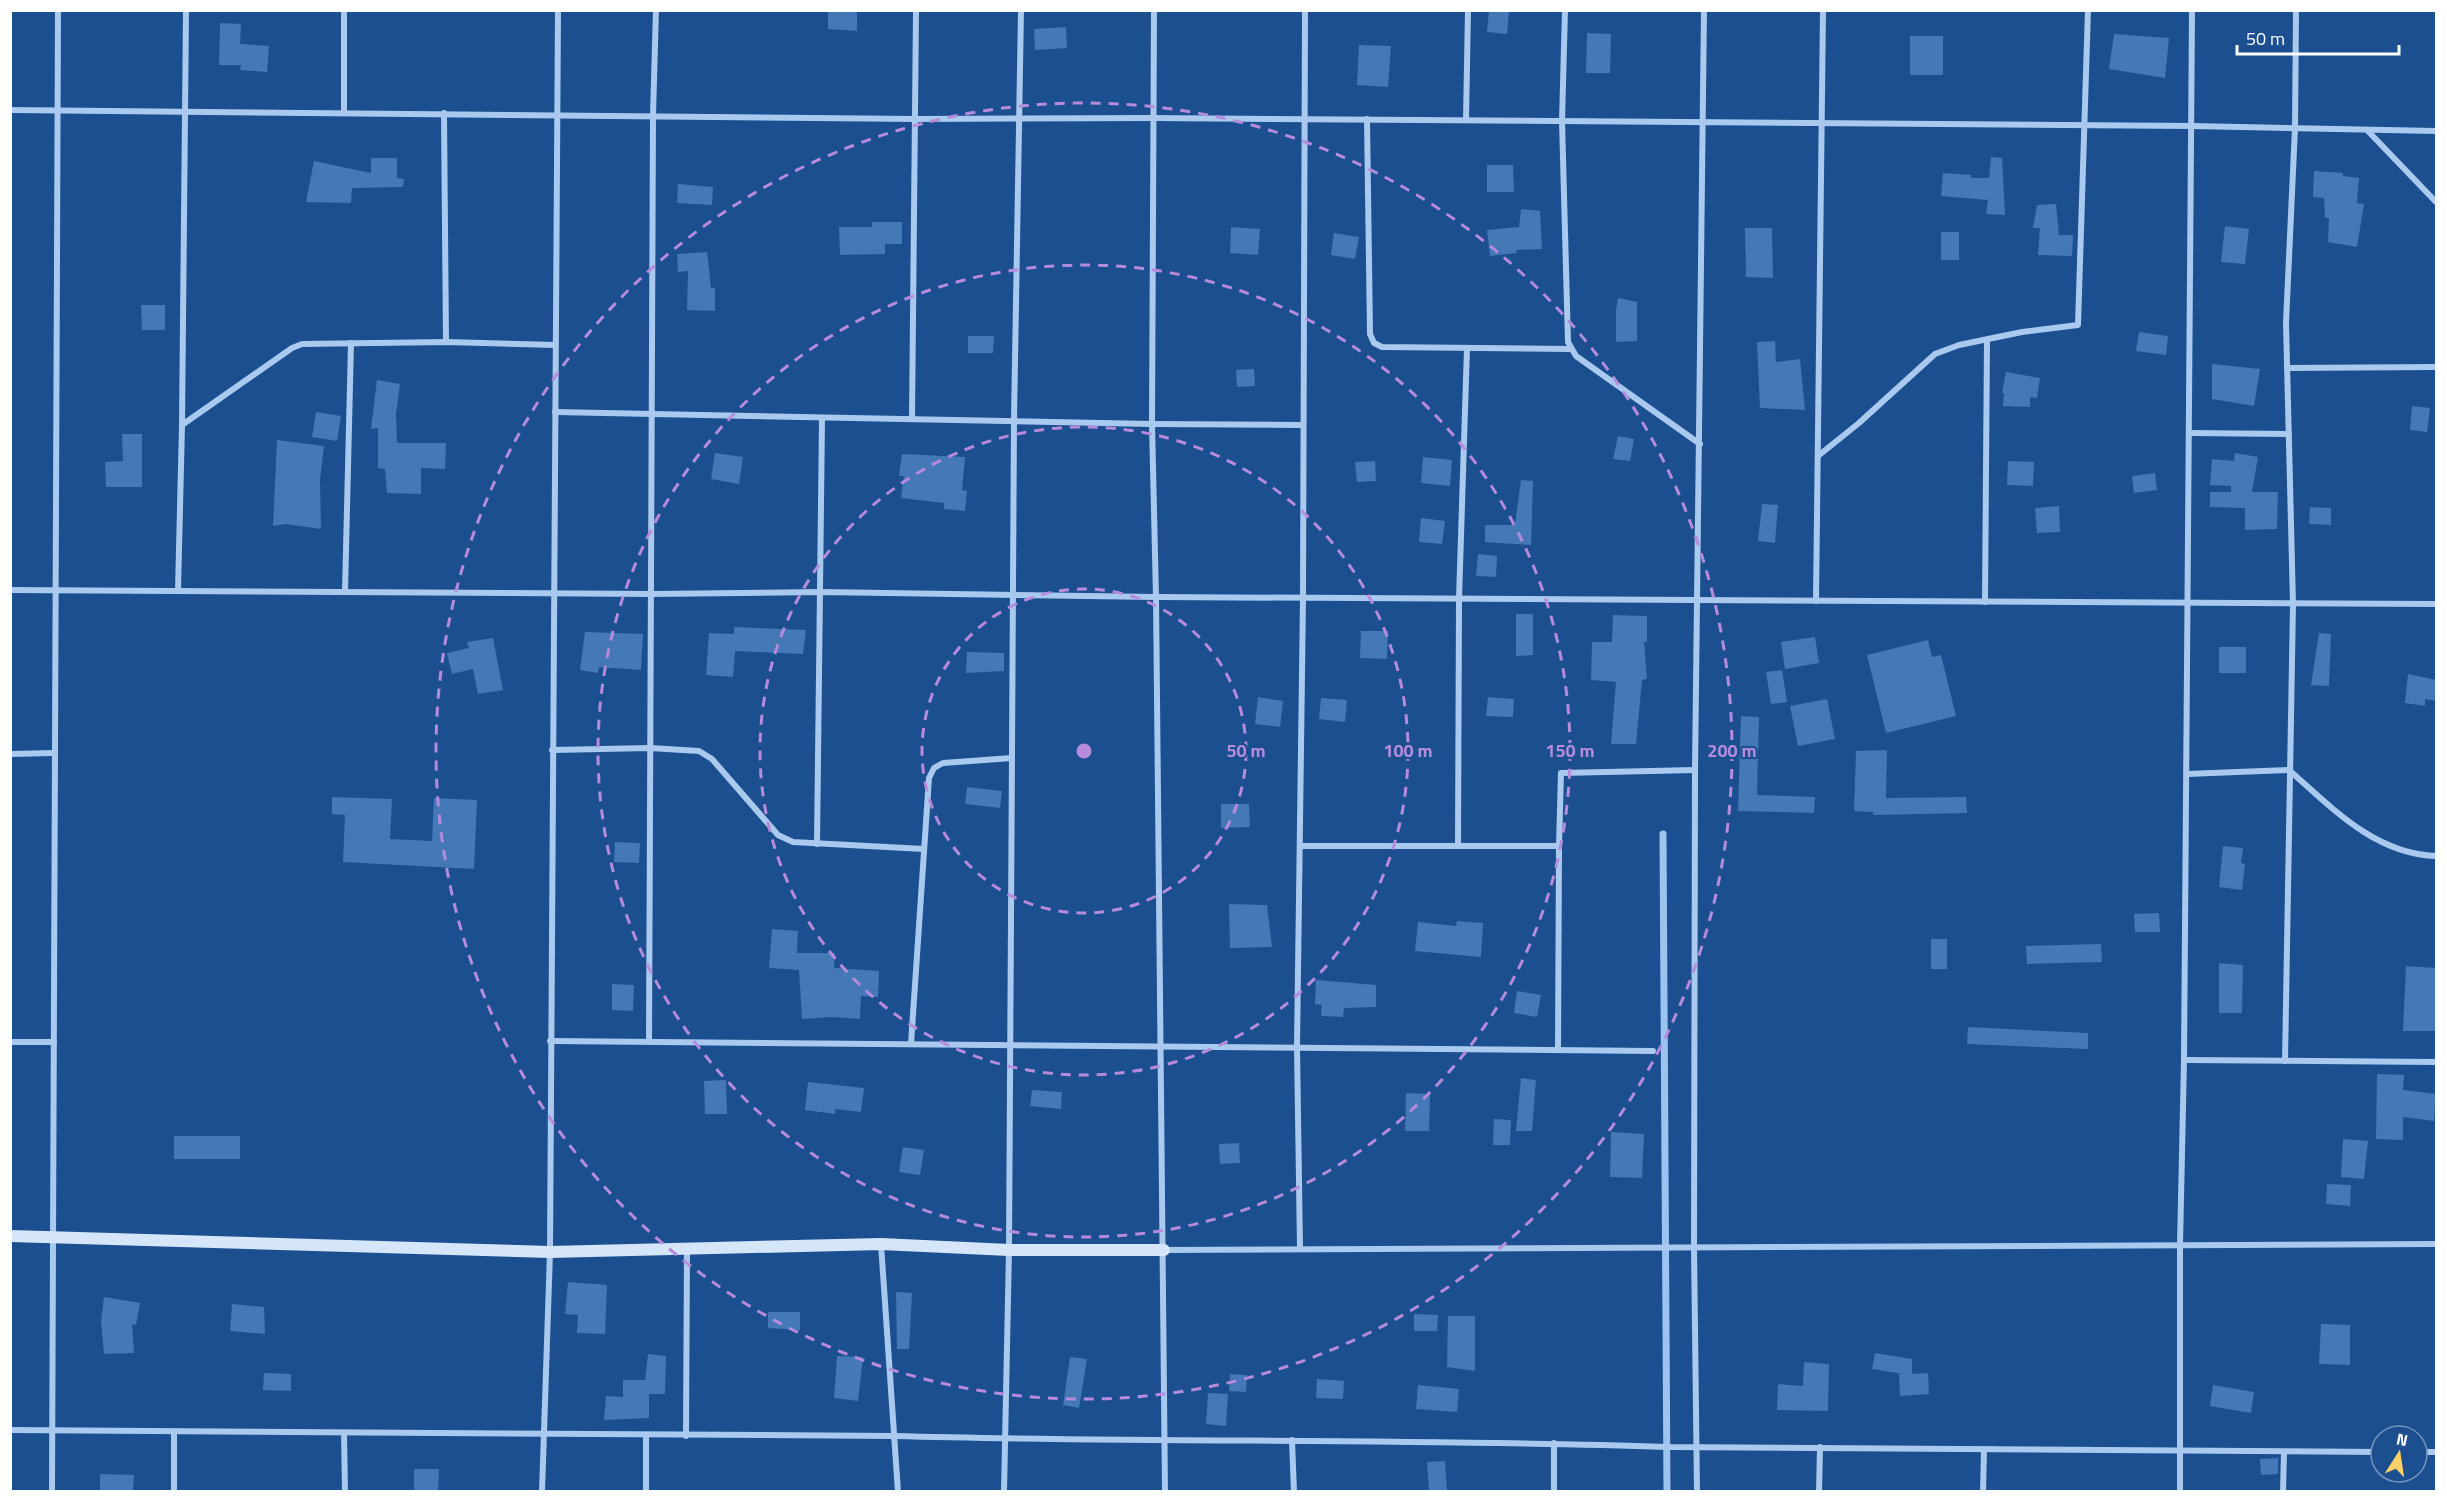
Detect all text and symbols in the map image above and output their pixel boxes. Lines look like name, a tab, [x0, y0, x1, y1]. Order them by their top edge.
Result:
scale bar	[2237, 18, 2399, 56]
text: 50 m	[2246, 25, 2285, 52]
text: 50 m	[1226, 737, 1266, 764]
text: 100 m	[1383, 737, 1433, 764]
text: 150 m	[1545, 737, 1595, 764]
text: 200 m	[1707, 737, 1757, 764]
centre of rings	[1074, 741, 1094, 761]
north arrow	[2369, 1424, 2429, 1484]
text: N	[2394, 1426, 2410, 1452]

